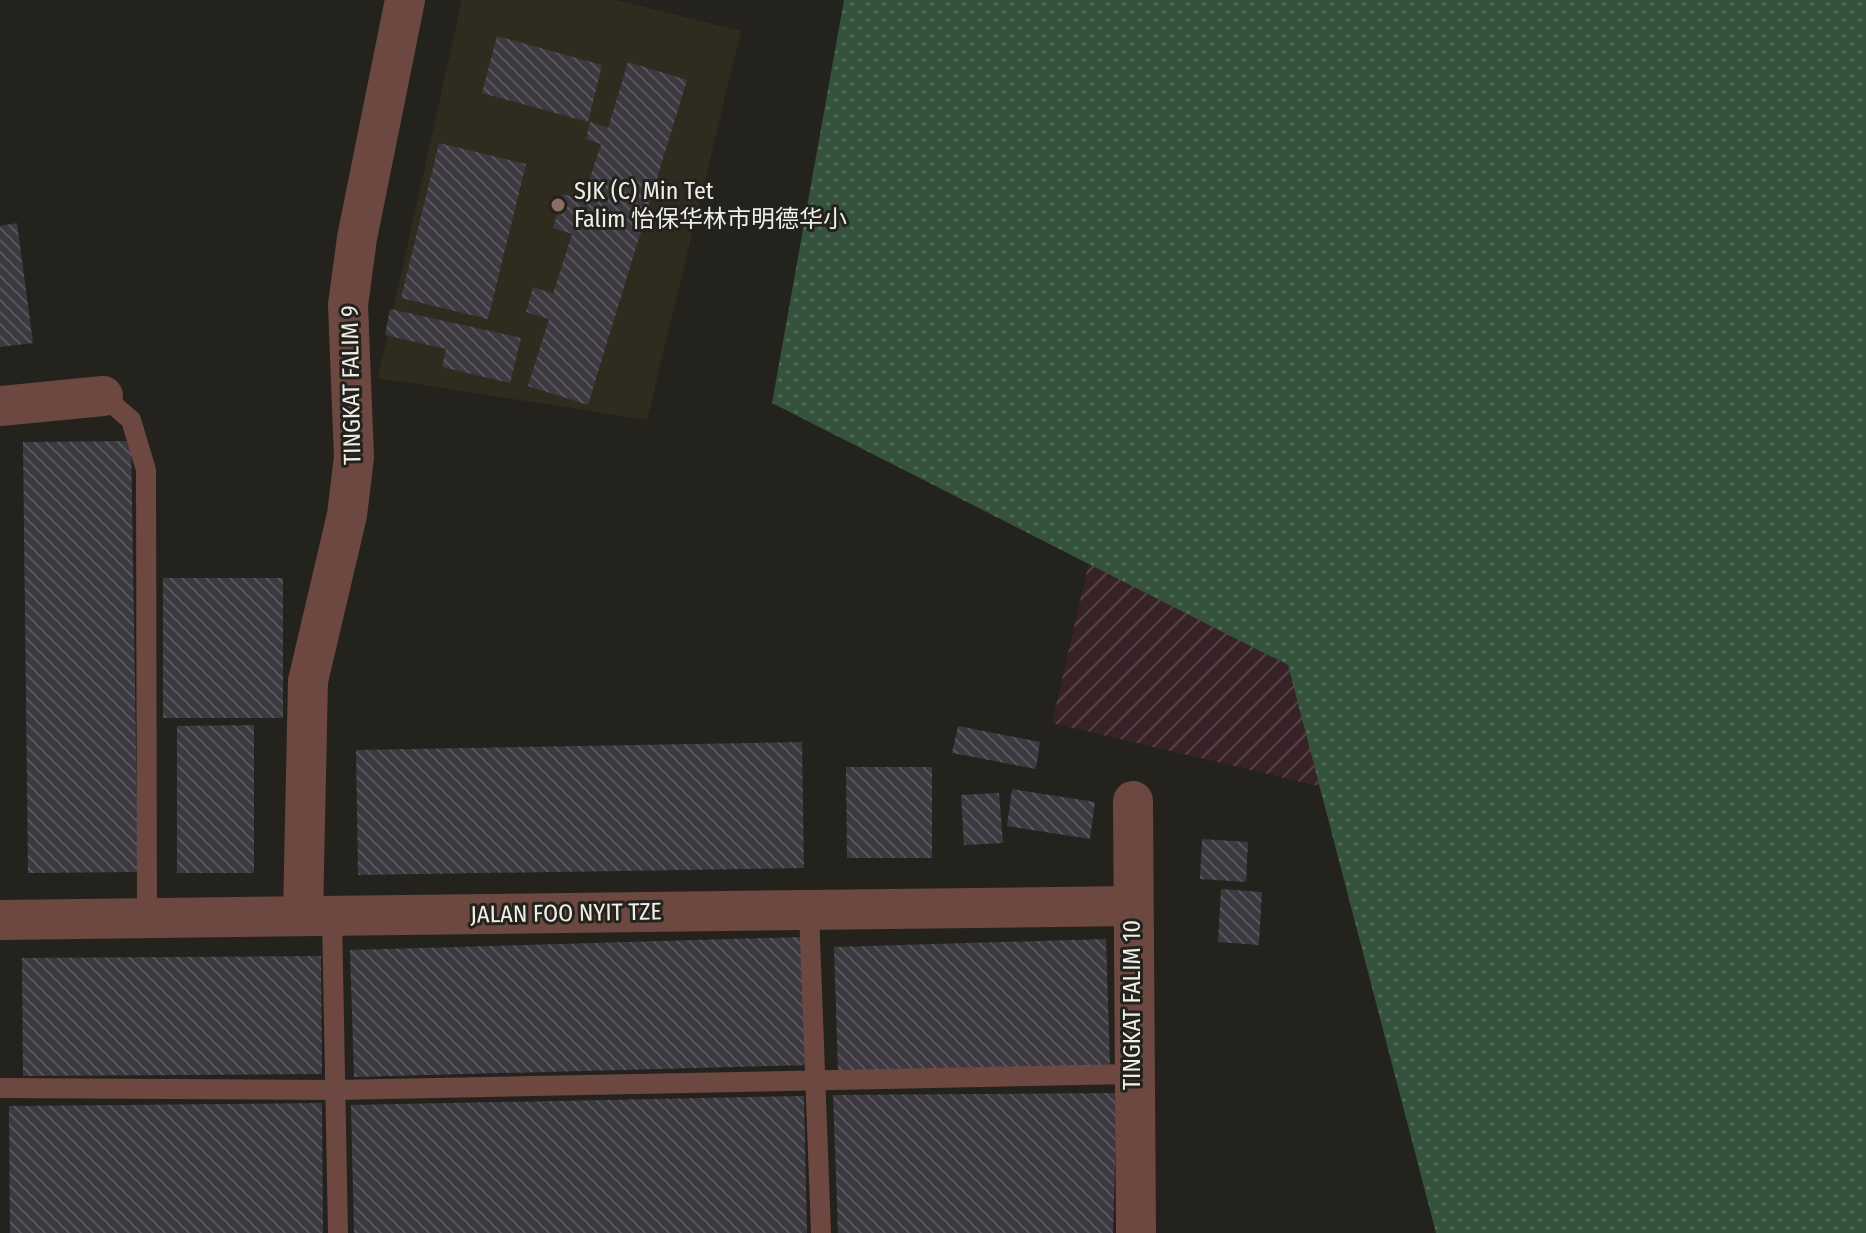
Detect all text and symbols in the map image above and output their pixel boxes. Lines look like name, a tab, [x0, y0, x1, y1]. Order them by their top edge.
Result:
place label: SJK (C) Min Tet Falim 怡保华林市明德华小	[574, 177, 847, 233]
marker: SJK (C) Min Tet Falim 怡保华林市明德华小	[549, 196, 567, 214]
street label: TINGKAT FALIM 9	[336, 305, 366, 465]
street label: JALAN FOO NYIT TZE	[470, 897, 662, 929]
street label: TINGKAT FALIM 10	[1118, 920, 1146, 1090]

